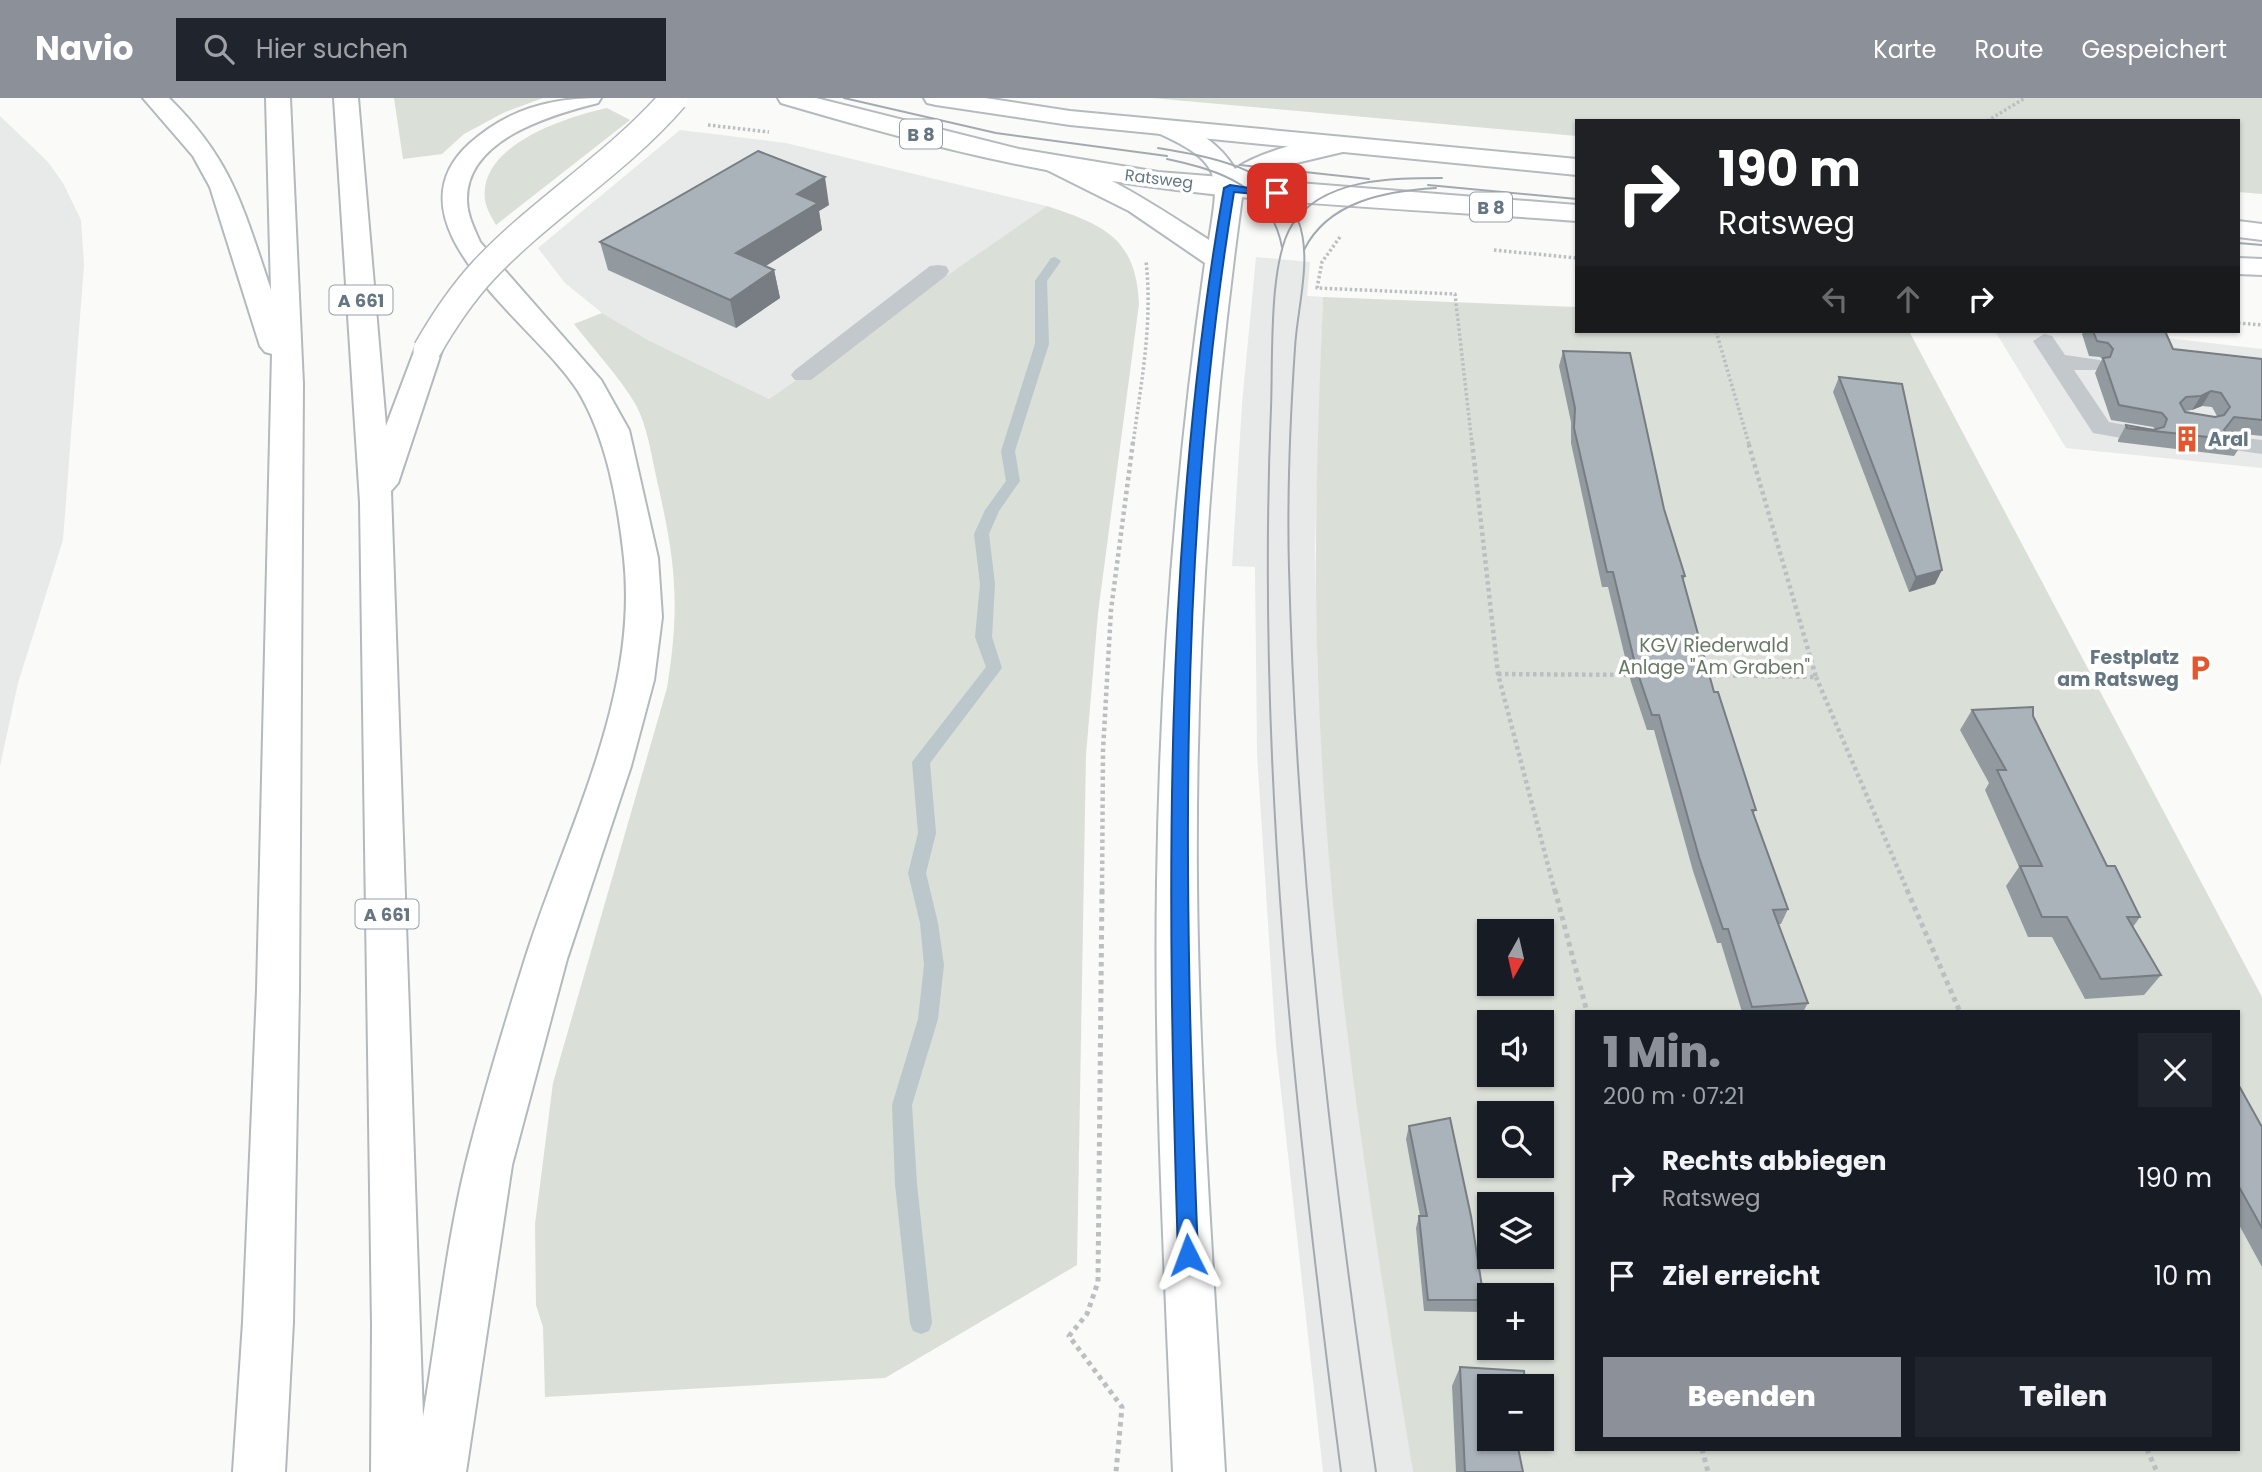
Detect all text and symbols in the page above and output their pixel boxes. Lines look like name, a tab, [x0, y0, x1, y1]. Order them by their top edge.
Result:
search box	[176, 18, 666, 81]
text: Navio	[35, 25, 134, 72]
icon: search	[200, 30, 238, 68]
text: Hier suchen	[256, 31, 408, 67]
text: Karte	[1873, 33, 1936, 66]
text: Route	[1974, 33, 2043, 66]
text: Gespeichert	[2081, 33, 2227, 66]
road number: B 8	[900, 120, 942, 149]
text: 190 m	[1718, 135, 1861, 203]
icon: right	[1603, 147, 1694, 238]
street label: Ratsweg	[1124, 163, 1194, 195]
pin	[1247, 163, 1307, 223]
icon: arrive	[1258, 174, 1296, 212]
road number: B 8	[1470, 192, 1512, 222]
text: Ratsweg	[1718, 200, 1855, 245]
icon: left	[1816, 280, 1854, 318]
icon: ahead	[1889, 280, 1927, 318]
icon: right	[1962, 280, 2000, 318]
road number: A 661	[330, 286, 392, 314]
building icon: Aral	[2172, 424, 2202, 454]
place label: Aral	[2208, 426, 2249, 453]
park label: KGV Riederwald Anlage "Am Graben"	[1618, 632, 1810, 681]
place label: Festplatz am Ratsweg	[2057, 644, 2179, 693]
parking icon: Festplatz am Ratsweg	[2185, 653, 2215, 683]
road number: A 661	[356, 900, 418, 928]
north arrow	[1477, 919, 1554, 996]
map controls	[1477, 919, 1554, 1451]
button: sound	[1477, 1010, 1554, 1087]
text: 1 Min.	[1603, 1023, 1721, 1082]
button: close	[2138, 1033, 2212, 1107]
text: 200 m · 07:21	[1603, 1080, 1745, 1112]
button: search	[1477, 1101, 1554, 1178]
text: Rechts abbiegen	[1662, 1143, 1887, 1179]
icon: right	[1603, 1159, 1641, 1197]
text: 190 m	[2137, 1160, 2212, 1196]
text: Ratsweg	[1662, 1182, 1761, 1214]
button: layers	[1477, 1192, 1554, 1269]
position arrow	[1151, 1218, 1225, 1292]
icon: arrive	[1603, 1257, 1641, 1295]
text: Ziel erreicht	[1662, 1258, 1820, 1294]
text: 10 m	[2154, 1258, 2212, 1294]
button: +	[1477, 1283, 1554, 1360]
button: Beenden	[1603, 1357, 1901, 1437]
button: Teilen	[1915, 1357, 2212, 1437]
button: −	[1477, 1374, 1554, 1451]

